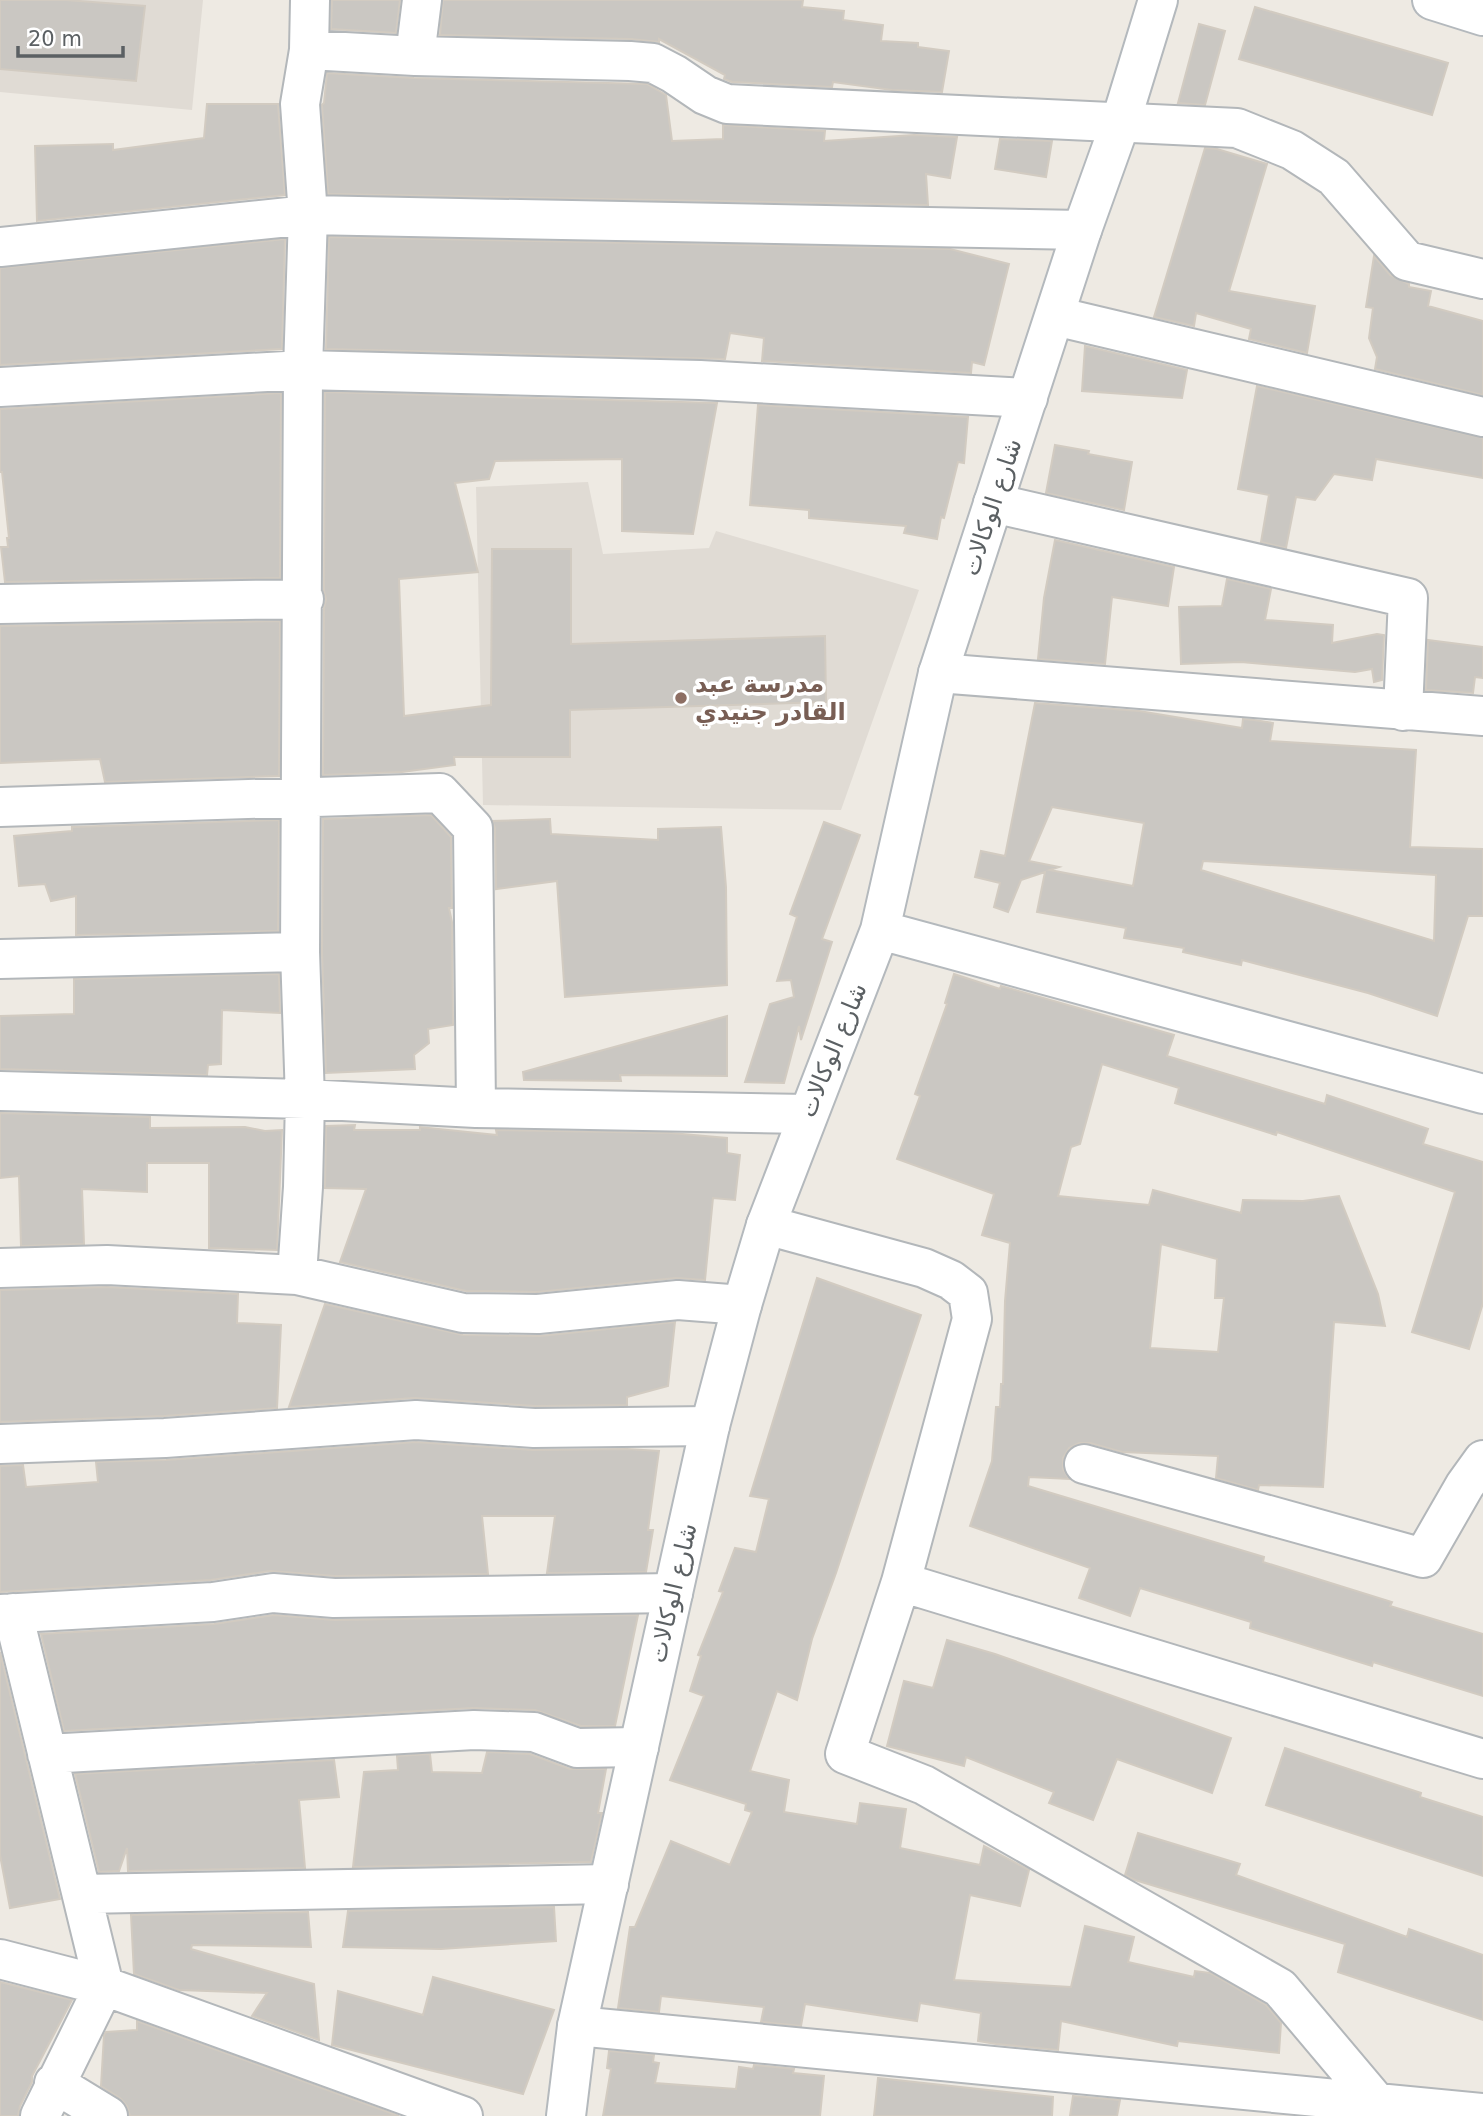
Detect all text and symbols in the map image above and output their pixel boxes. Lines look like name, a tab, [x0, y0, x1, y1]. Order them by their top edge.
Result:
scale bar	[18, 14, 122, 58]
text: 20 m	[28, 27, 82, 51]
street label: شارع الوكالات	[957, 435, 1027, 579]
place label: مدرسة عبد القادر جنيدي	[695, 670, 846, 726]
marker: مدرسة عبد القادر جنيدي	[673, 690, 689, 706]
street label: شارع الوكالات	[793, 979, 873, 1121]
street label: شارع الوكالات	[643, 1520, 703, 1666]

